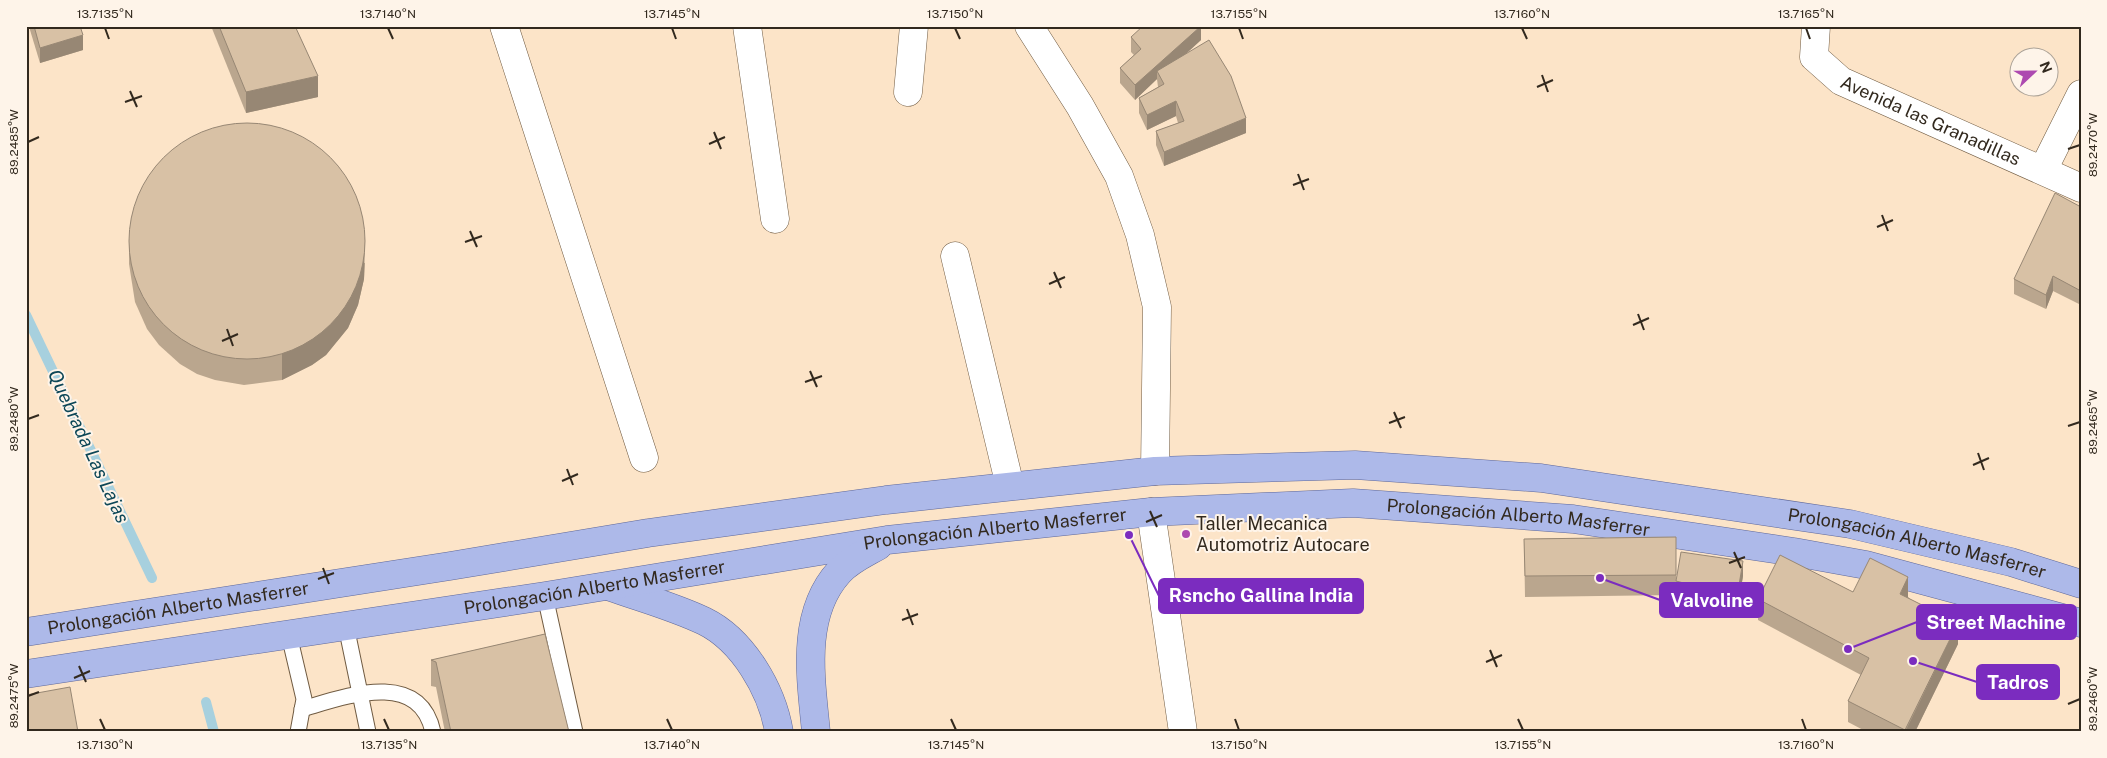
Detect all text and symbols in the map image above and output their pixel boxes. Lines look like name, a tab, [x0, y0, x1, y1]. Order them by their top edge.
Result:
text: 13.7135°N	[77, 7, 133, 21]
text: 13.7140°N	[360, 7, 416, 21]
text: 13.7145°N	[644, 7, 700, 21]
text: 13.7150°N	[927, 7, 983, 21]
text: 13.7155°N	[1211, 7, 1267, 21]
text: 13.7160°N	[1494, 7, 1550, 21]
text: 13.7165°N	[1778, 7, 1834, 21]
north arrow	[2010, 48, 2060, 98]
text: N	[2037, 59, 2056, 75]
street label: Avenida las Granadillas	[1837, 71, 2024, 170]
text: 89.2485°W	[7, 109, 21, 175]
text: 89.2470°W	[2086, 112, 2100, 177]
water label: Quebrada Las Lajas	[44, 366, 134, 526]
text: 89.2480°W	[7, 386, 21, 451]
text: 89.2465°W	[2086, 389, 2100, 454]
street label: Prolongación Alberto Masferrer	[1386, 494, 1651, 540]
street label: Prolongación Alberto Masferrer	[862, 504, 1128, 554]
street label: Prolongación Alberto Masferrer	[1786, 504, 2049, 582]
place label: Taller Mecanica Automotriz Autocare	[1196, 513, 1370, 555]
marker: Taller Mecanica Automotriz Autocare	[1180, 528, 1192, 540]
street label: Prolongación Alberto Masferrer	[462, 556, 727, 618]
street label: Prolongación Alberto Masferrer	[46, 577, 310, 639]
callout: Rsncho Gallina India	[1159, 579, 1363, 613]
callout: Valvoline	[1660, 583, 1763, 617]
text: Rsncho Gallina India	[1169, 584, 1353, 606]
text: Valvoline	[1671, 589, 1754, 611]
callout: Street Machine	[1917, 605, 2076, 639]
text: Street Machine	[1926, 611, 2066, 633]
text: 89.2475°W	[7, 663, 21, 728]
callout: Tadros	[1977, 665, 2059, 699]
text: 89.2460°W	[2086, 666, 2100, 731]
text: Tadros	[1987, 671, 2049, 693]
text: 13.7130°N	[77, 738, 133, 752]
text: 13.7135°N	[361, 738, 417, 752]
text: 13.7140°N	[644, 738, 700, 752]
text: 13.7145°N	[928, 738, 984, 752]
text: 13.7150°N	[1211, 738, 1267, 752]
text: 13.7155°N	[1495, 738, 1551, 752]
text: 13.7160°N	[1778, 738, 1834, 752]

